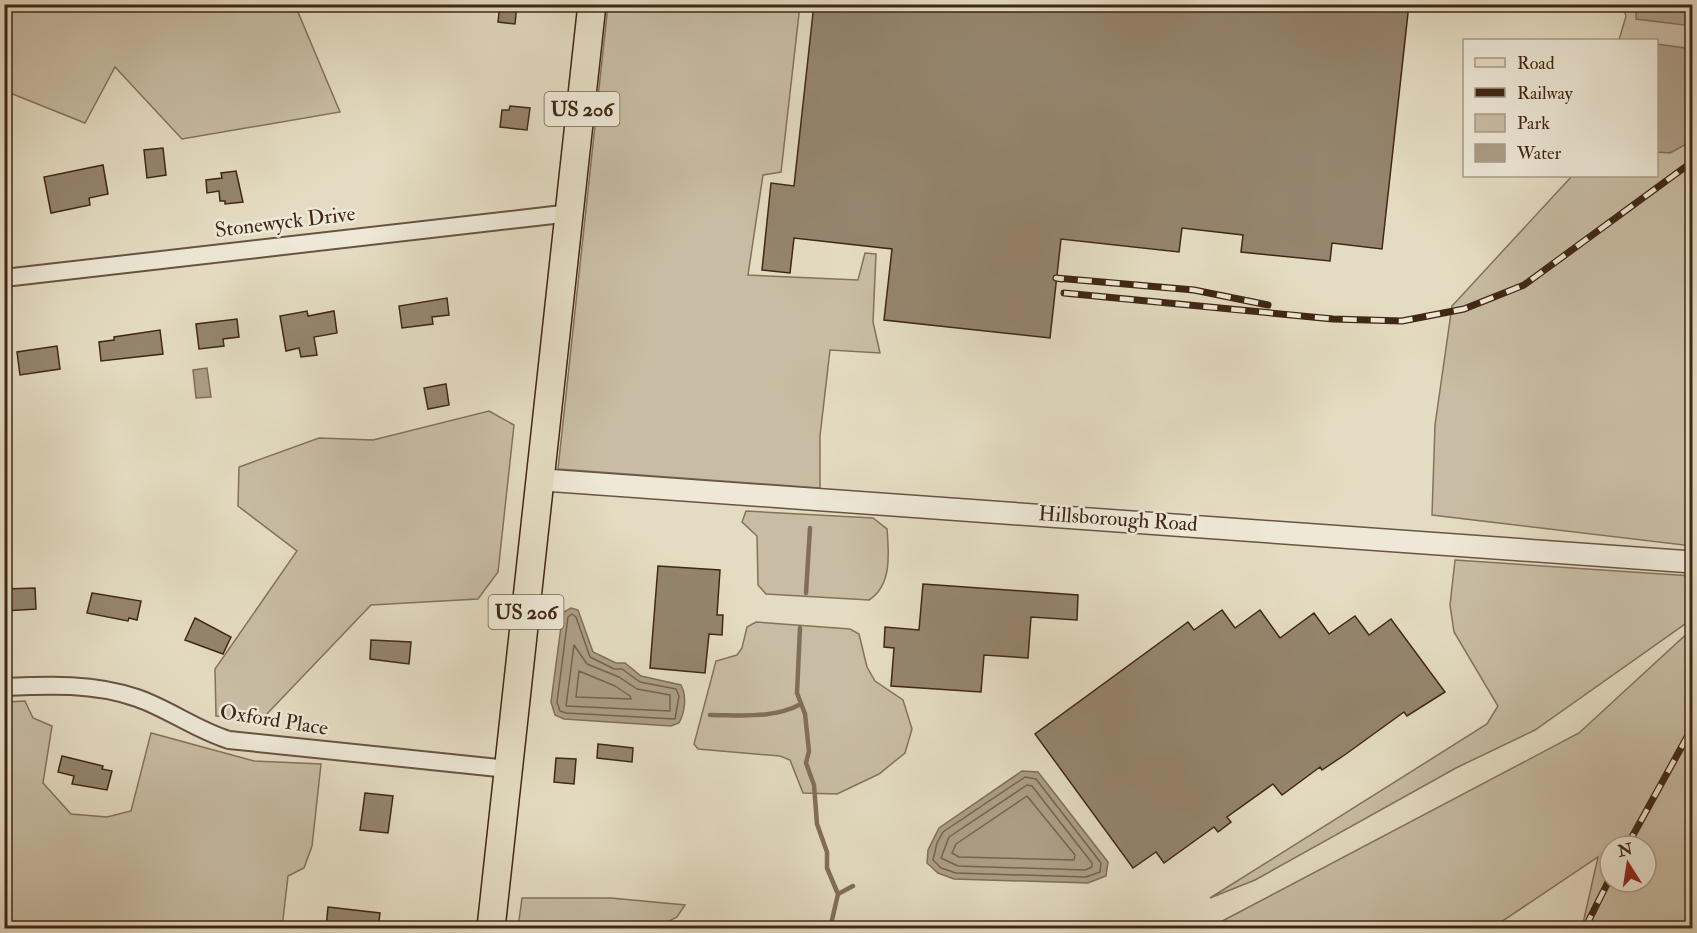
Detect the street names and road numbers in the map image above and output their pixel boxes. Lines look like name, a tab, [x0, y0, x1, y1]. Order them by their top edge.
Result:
road number: US 206	[544, 92, 620, 126]
street label: Stonewyck Drive	[213, 200, 357, 244]
street label: Hillsborough Road	[1037, 500, 1199, 538]
road number: US 206	[488, 595, 564, 629]
street label: Oxford Place	[218, 698, 330, 742]

